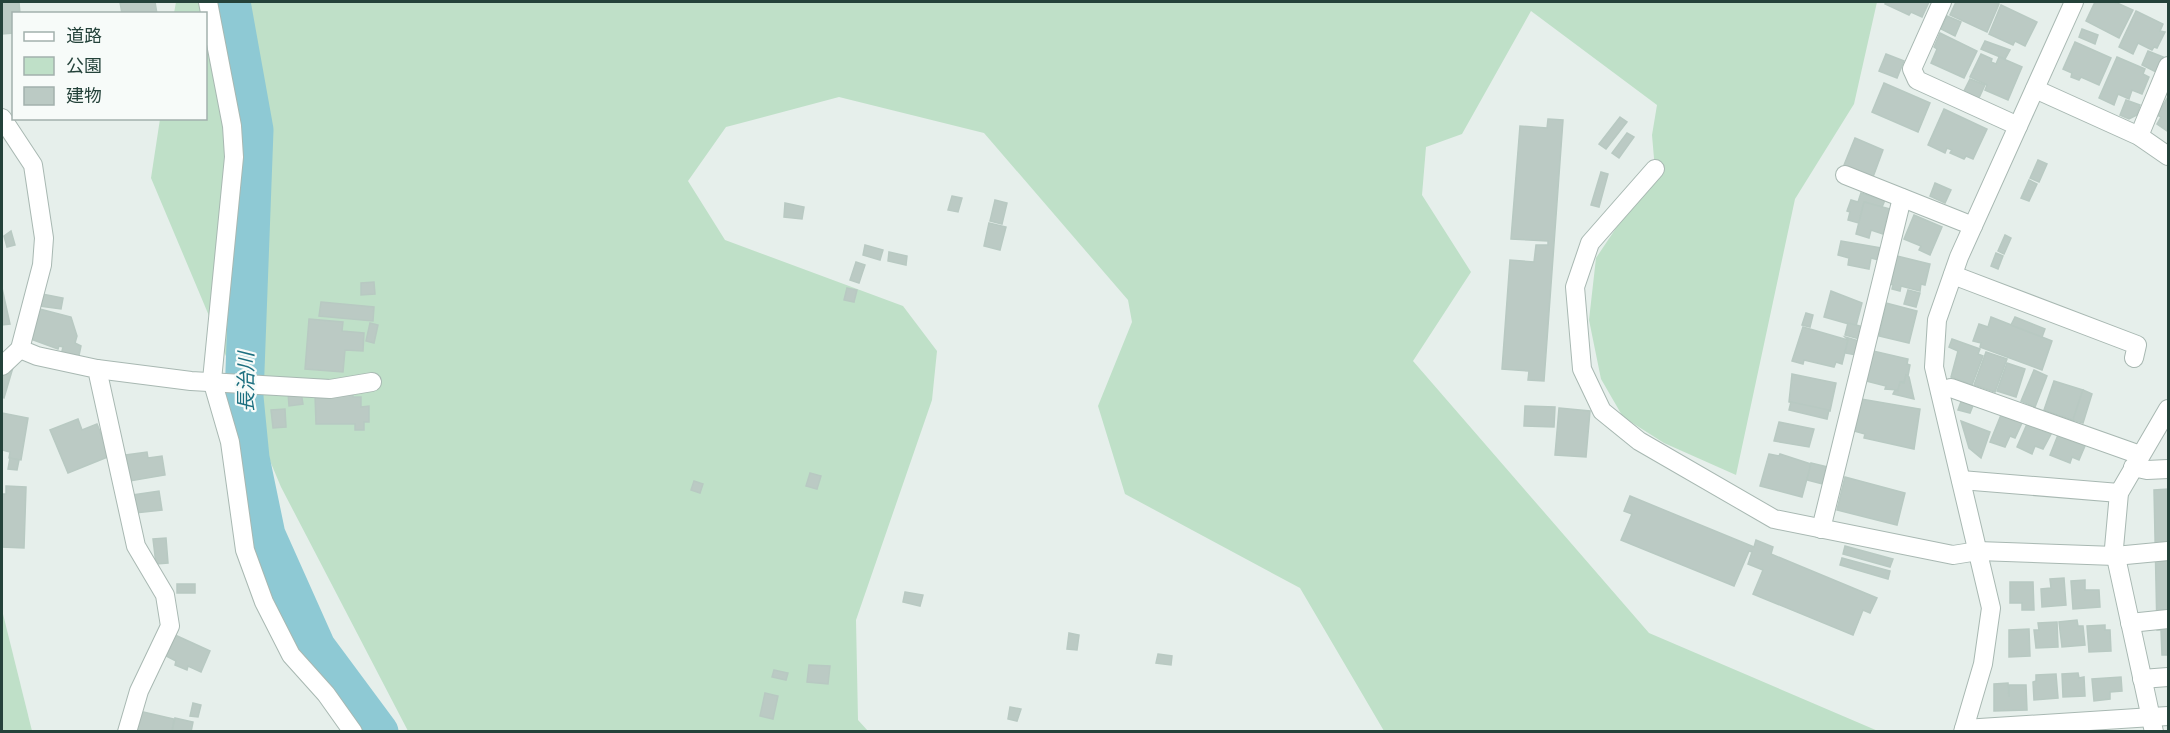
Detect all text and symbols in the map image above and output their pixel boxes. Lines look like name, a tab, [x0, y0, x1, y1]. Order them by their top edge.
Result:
legend	[12, 12, 207, 120]
text: 道路	[66, 23, 102, 48]
text: 公園	[66, 53, 102, 78]
text: 建物	[66, 83, 102, 108]
water label: 長治川	[232, 350, 260, 412]

